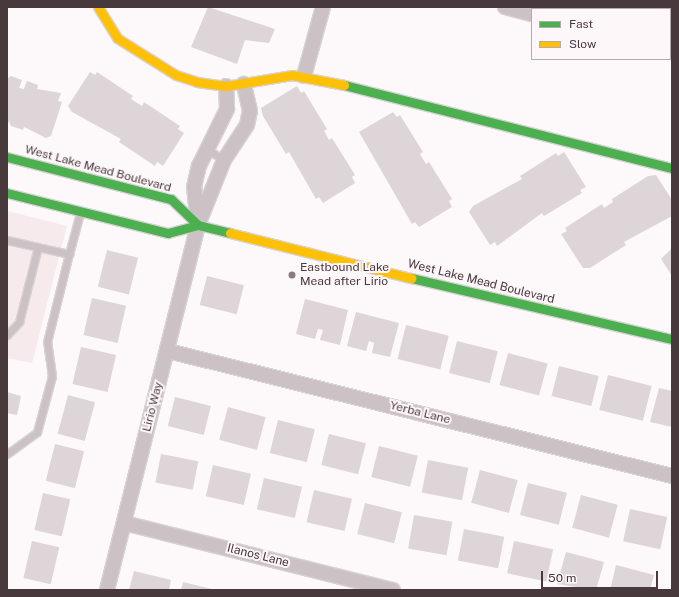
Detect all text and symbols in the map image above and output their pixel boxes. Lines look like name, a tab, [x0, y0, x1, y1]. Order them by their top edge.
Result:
legend	[531, 8, 671, 60]
text: Fast	[569, 17, 593, 31]
text: Slow	[569, 37, 596, 51]
street label: West Lake Mead Boulevard	[23, 143, 173, 195]
street label: West Lake Mead Boulevard	[406, 257, 556, 307]
place label: Eastbound Lake Mead after Lirio	[300, 261, 389, 289]
marker: Eastbound Lake Mead after Lirio	[287, 270, 297, 280]
street label: Lirio Way	[140, 380, 166, 434]
street label: Yerba Lane	[388, 399, 452, 427]
street label: Ilanos Lane	[226, 541, 290, 571]
scale bar	[543, 563, 660, 589]
text: 50 m	[548, 571, 576, 585]

